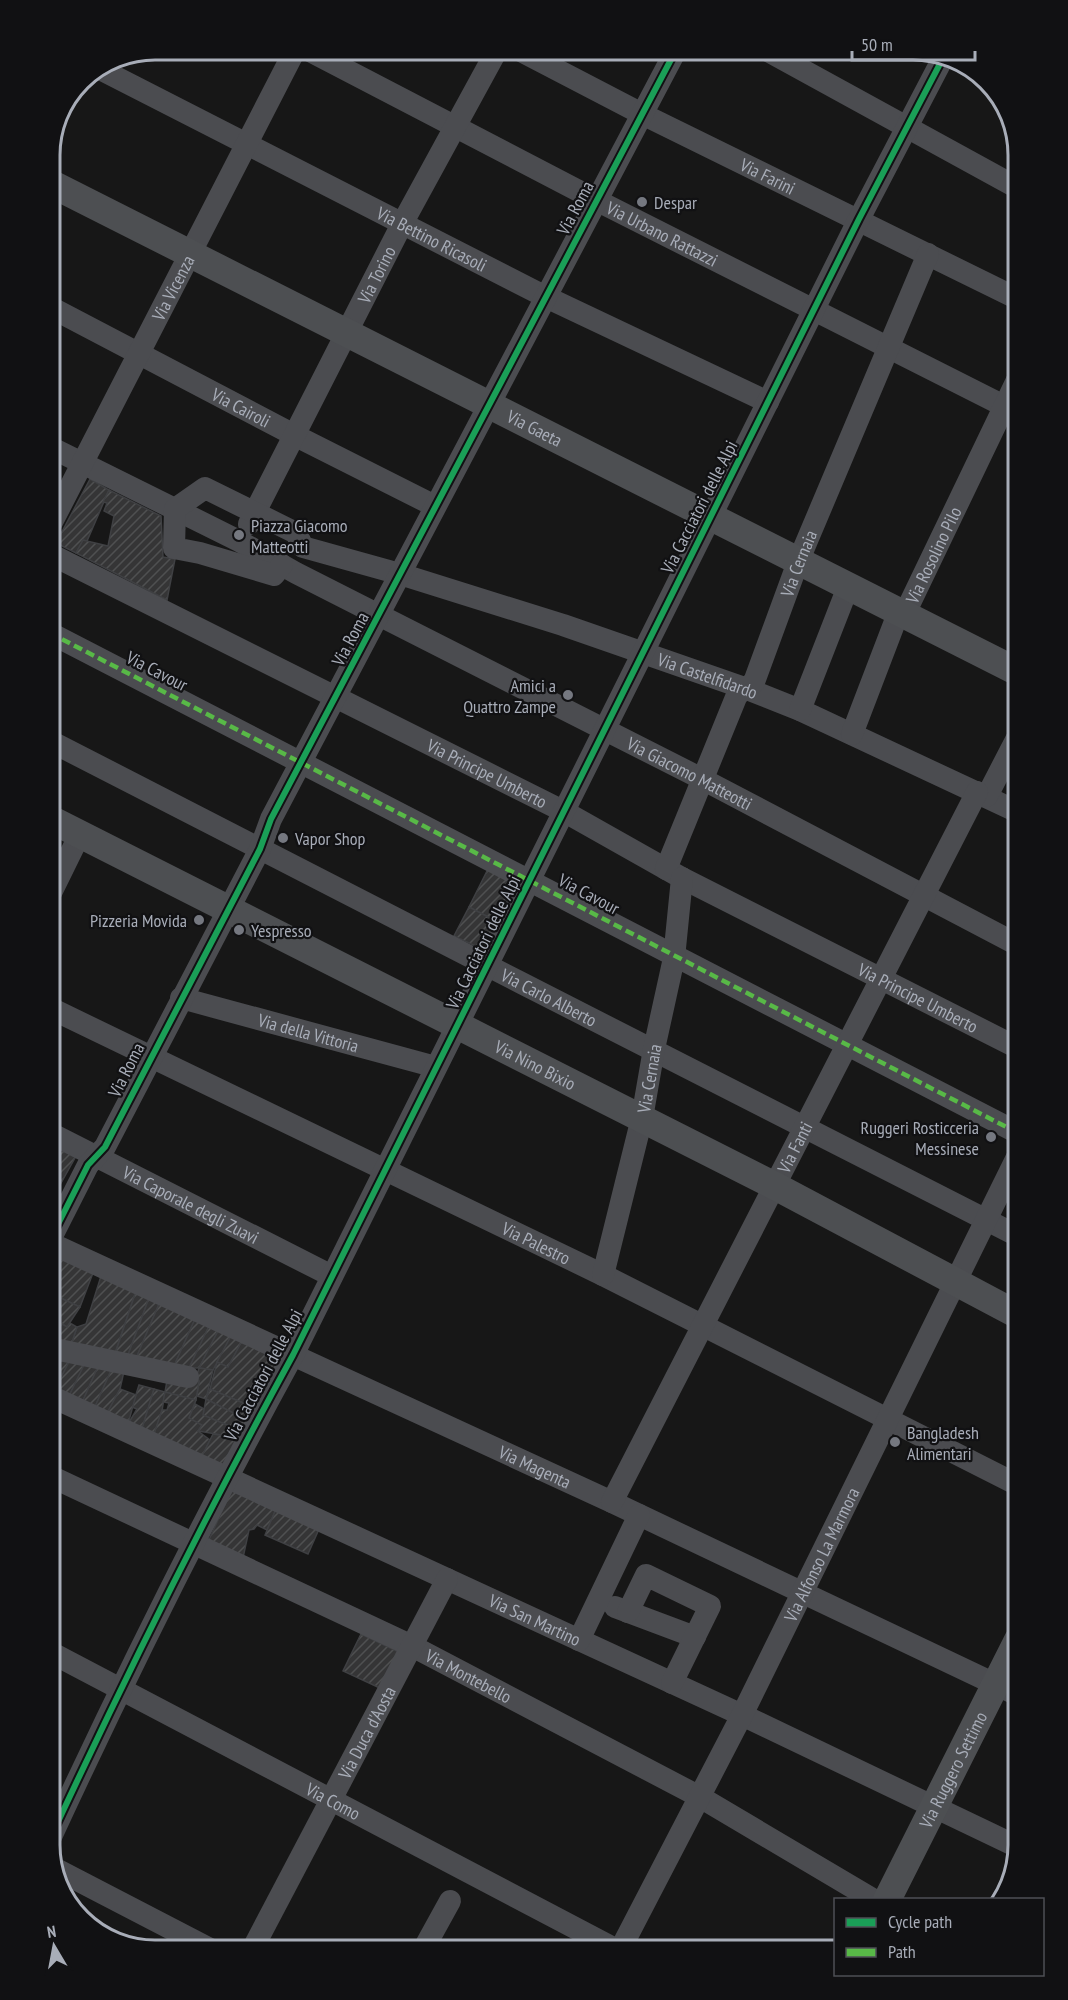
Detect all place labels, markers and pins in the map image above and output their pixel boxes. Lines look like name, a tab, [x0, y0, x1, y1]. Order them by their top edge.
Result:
place label: Despar	[654, 191, 697, 214]
marker: Despar	[635, 195, 649, 209]
place label: Piazza Giacomo Matteotti	[251, 514, 348, 558]
marker: Piazza Giacomo Matteotti	[232, 528, 246, 542]
place label: Amici a Quattro Zampe	[463, 674, 556, 718]
marker: Amici a Quattro Zampe	[561, 688, 575, 702]
place label: Vapor Shop	[294, 827, 366, 850]
marker: Vapor Shop	[276, 831, 290, 845]
place label: Pizzeria Movida	[90, 909, 187, 932]
marker: Pizzeria Movida	[192, 913, 206, 927]
place label: Yespresso	[251, 919, 312, 942]
marker: Yespresso	[232, 923, 246, 937]
place label: Ruggeri Rosticceria Messinese	[861, 1116, 979, 1160]
marker: Ruggeri Rosticceria Messinese	[984, 1130, 998, 1144]
place label: Bangladesh Alimentari	[907, 1421, 979, 1465]
marker: Bangladesh Alimentari	[888, 1435, 902, 1449]

